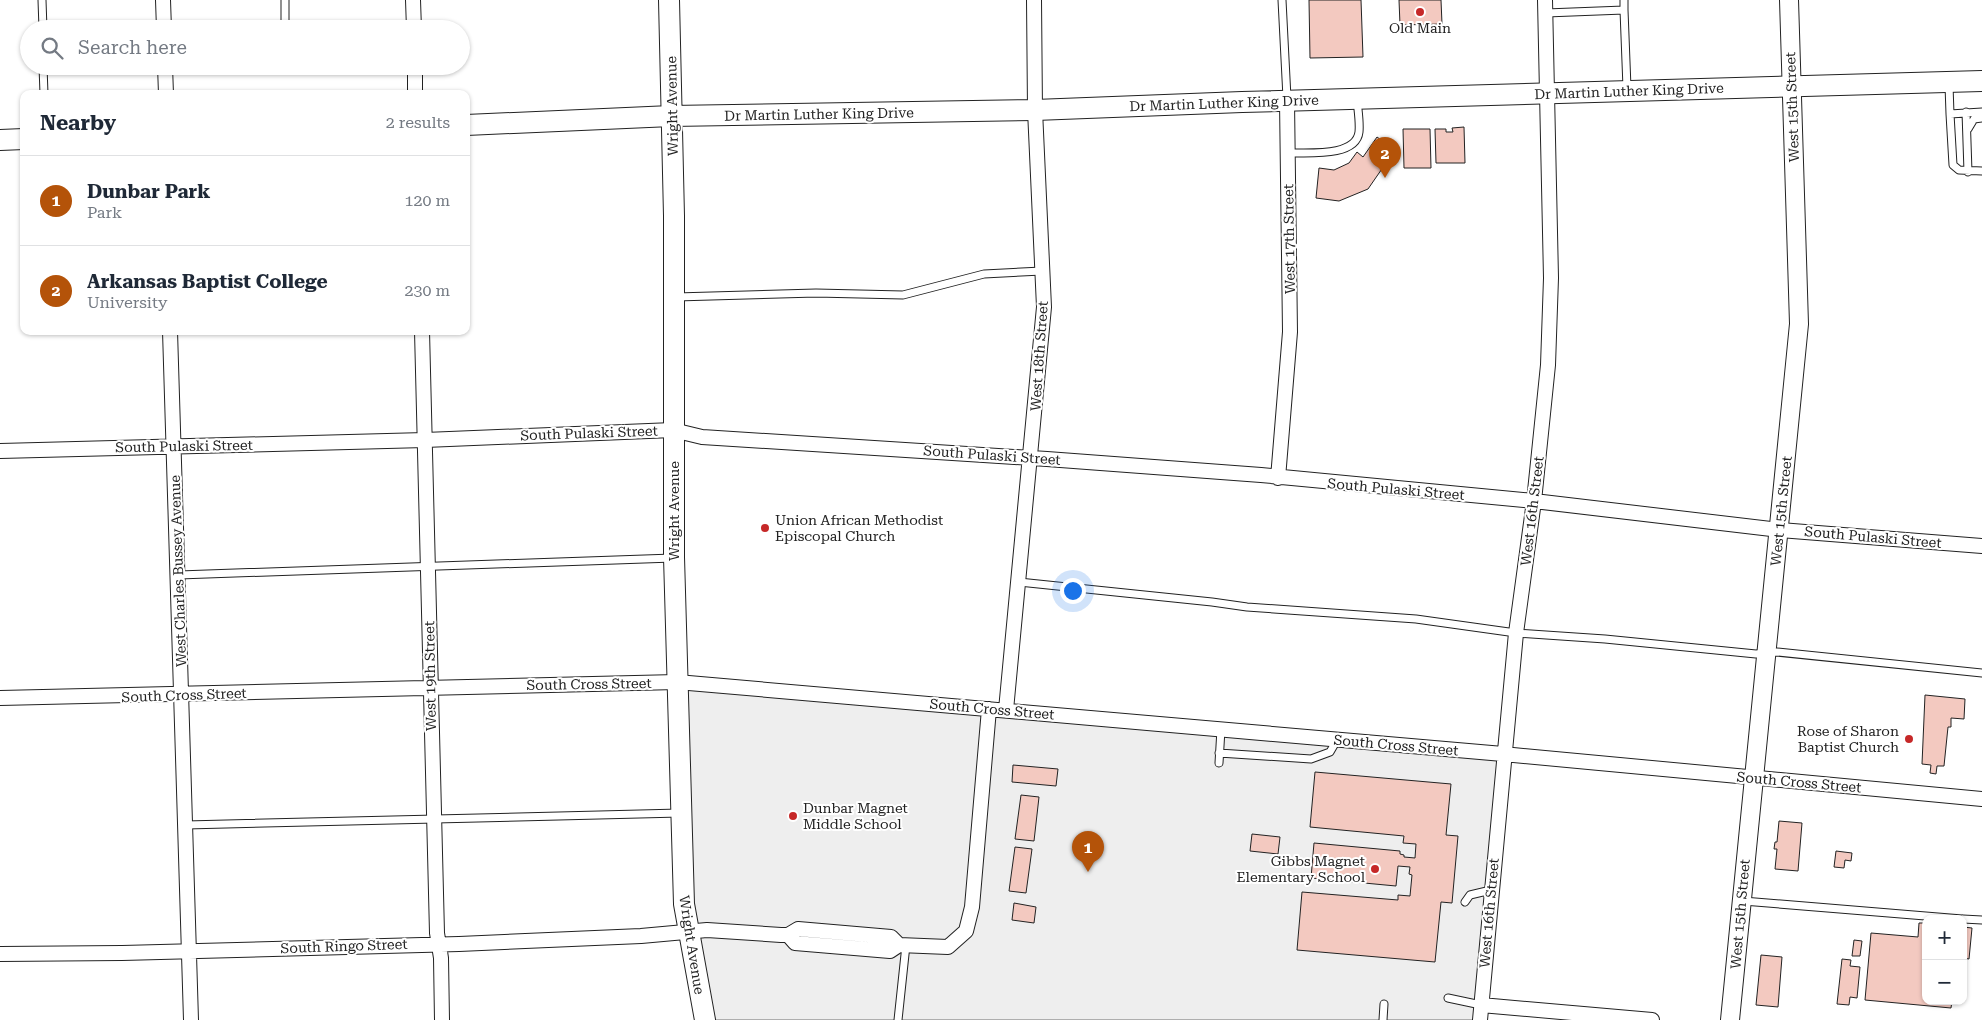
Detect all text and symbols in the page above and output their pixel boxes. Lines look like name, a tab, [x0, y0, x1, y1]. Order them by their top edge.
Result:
marker: Old Main	[1414, 6, 1426, 18]
search box	[20, 20, 470, 75]
place label: Old Main	[1389, 20, 1451, 36]
icon: search	[38, 34, 66, 62]
text: Search here	[78, 36, 187, 59]
street label: West 15th Street	[1782, 52, 1802, 162]
street label: Wright Avenue	[663, 56, 681, 156]
street label: Dr Martin Luther King Drive	[1534, 80, 1724, 102]
street label: Dr Martin Luther King Drive	[1129, 92, 1319, 114]
street label: Dr Martin Luther King Drive	[724, 104, 914, 124]
text: Nearby	[40, 111, 116, 135]
text: 2 results	[386, 113, 450, 132]
pin: 2	[1369, 137, 1401, 178]
text: Dunbar Park	[87, 180, 210, 203]
street label: West 17th Street	[1280, 184, 1298, 294]
text: 1	[52, 191, 60, 210]
text: 120 m	[404, 191, 450, 210]
text: Park	[87, 203, 122, 222]
text: Arkansas Baptist College	[87, 270, 328, 293]
text: 2	[52, 281, 60, 300]
text: 230 m	[404, 281, 450, 300]
text: University	[87, 293, 168, 312]
street label: West 18th Street	[1027, 300, 1051, 412]
street label: South Pulaski Street	[520, 423, 658, 443]
street label: South Pulaski Street	[115, 437, 253, 455]
street label: South Pulaski Street	[923, 442, 1061, 468]
street label: West 16th Street	[1517, 455, 1547, 567]
street label: West 15th Street	[1767, 455, 1795, 567]
street label: Wright Avenue	[666, 461, 682, 561]
street label: West Charles Bussey Avenue	[167, 474, 189, 667]
street label: South Pulaski Street	[1327, 475, 1465, 503]
place label: Union African Methodist Episcopal Church	[775, 512, 943, 544]
marker: Union African Methodist Episcopal Church	[759, 522, 771, 534]
street label: South Pulaski Street	[1804, 523, 1942, 551]
your location	[1060, 578, 1086, 604]
street label: West 19th Street	[421, 621, 439, 731]
street label: South Cross Street	[526, 675, 652, 693]
street label: South Cross Street	[121, 685, 247, 705]
street label: South Cross Street	[929, 696, 1055, 722]
place label: Rose of Sharon Baptist Church	[1797, 723, 1899, 755]
street label: South Cross Street	[1333, 732, 1459, 758]
marker: Rose of Sharon Baptist Church	[1903, 733, 1915, 745]
street label: South Cross Street	[1736, 769, 1862, 795]
place label: Dunbar Magnet Middle School	[803, 800, 908, 832]
marker: Dunbar Magnet Middle School	[787, 810, 799, 822]
pin: 1	[1072, 831, 1104, 872]
place label: Gibbs Magnet Elementary School	[1237, 853, 1366, 885]
street label: West 16th Street	[1476, 857, 1502, 969]
street label: West 15th Street	[1727, 858, 1753, 970]
marker: Gibbs Magnet Elementary School	[1369, 863, 1381, 875]
street label: Wright Avenue	[676, 894, 708, 996]
map controls	[1922, 915, 1967, 1005]
button: +	[1922, 915, 1967, 960]
street label: South Ringo Street	[280, 936, 408, 956]
button: −	[1922, 960, 1967, 1005]

